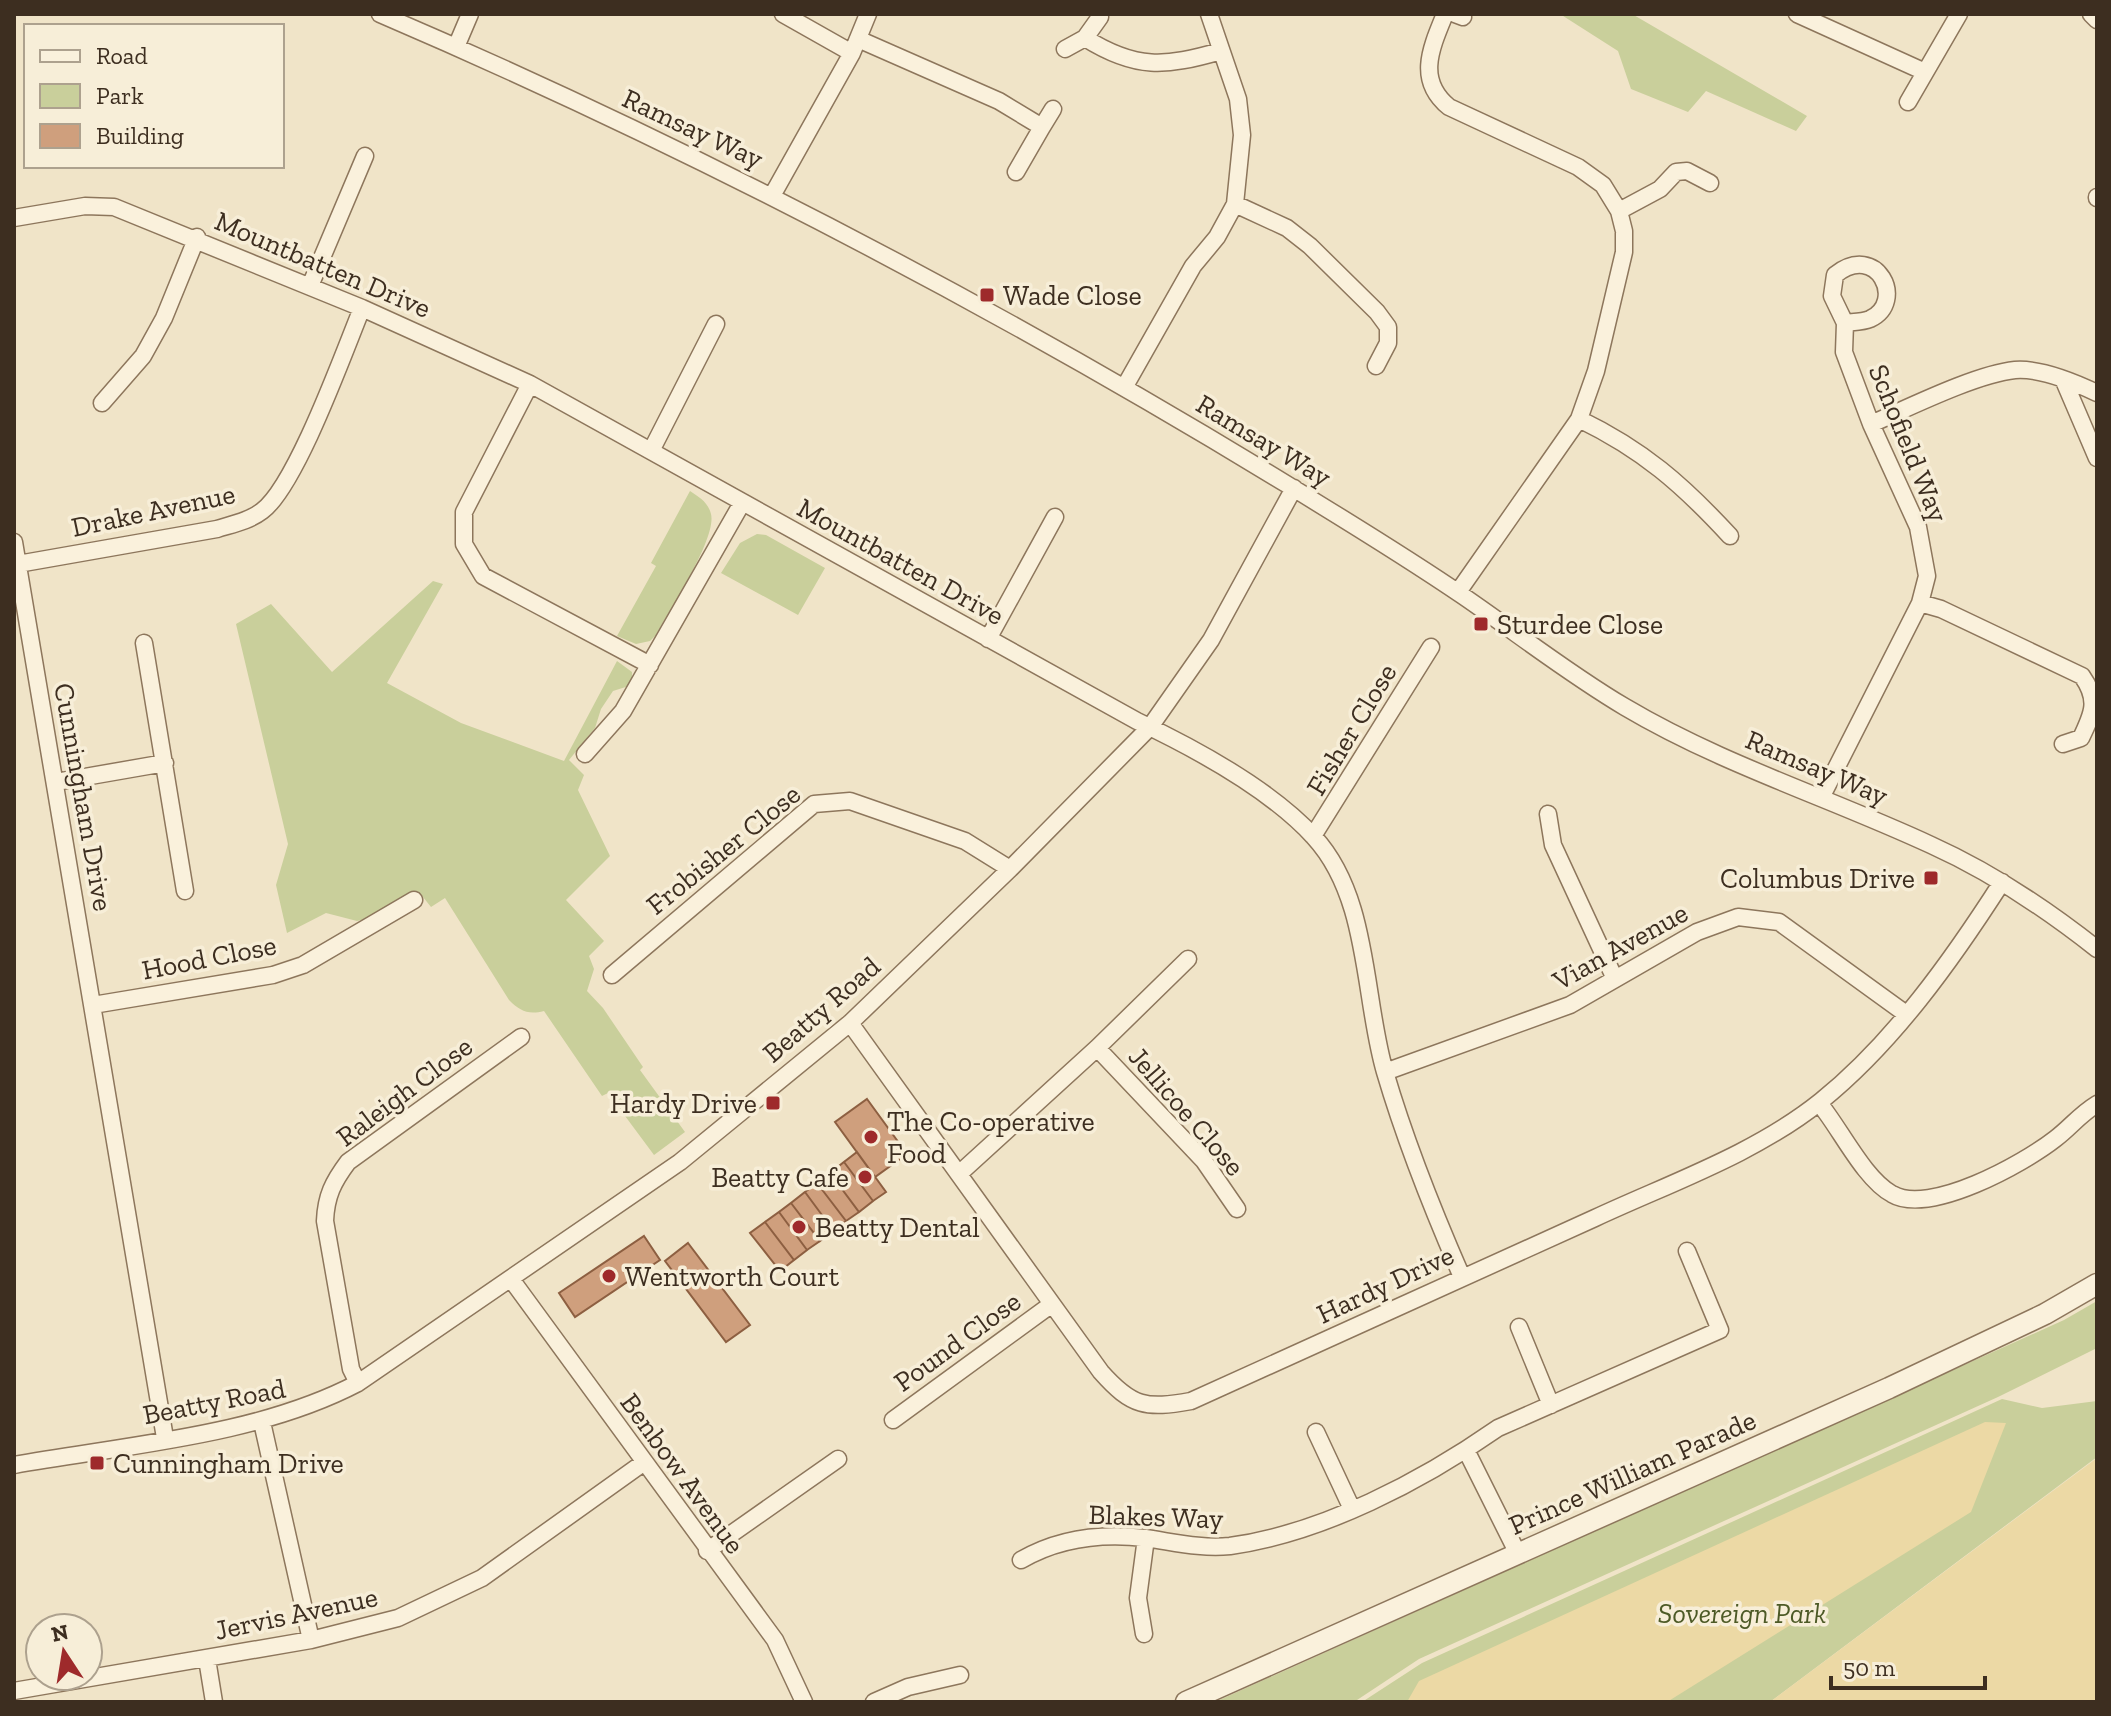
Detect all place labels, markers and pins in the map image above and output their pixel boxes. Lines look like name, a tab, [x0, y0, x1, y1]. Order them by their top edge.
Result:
place label: Wade Close	[1003, 279, 1142, 312]
marker: Wade Close	[978, 286, 996, 304]
place label: Sturdee Close	[1497, 608, 1663, 641]
marker: Sturdee Close	[1472, 615, 1490, 633]
place label: Columbus Drive	[1720, 862, 1915, 895]
marker: Columbus Drive	[1922, 869, 1940, 887]
place label: Hardy Drive	[610, 1087, 757, 1120]
marker: Hardy Drive	[764, 1094, 782, 1112]
place label: The Co-operative Food	[887, 1105, 1095, 1170]
marker: The Co-operative Food	[862, 1128, 880, 1146]
place label: Beatty Cafe	[711, 1161, 849, 1194]
marker: Beatty Cafe	[856, 1168, 874, 1186]
place label: Beatty Dental	[815, 1211, 980, 1244]
marker: Beatty Dental	[790, 1218, 808, 1236]
place label: Wentworth Court	[625, 1260, 840, 1293]
marker: Wentworth Court	[600, 1267, 618, 1285]
place label: Cunningham Drive	[113, 1447, 344, 1480]
marker: Cunningham Drive	[88, 1454, 106, 1472]

